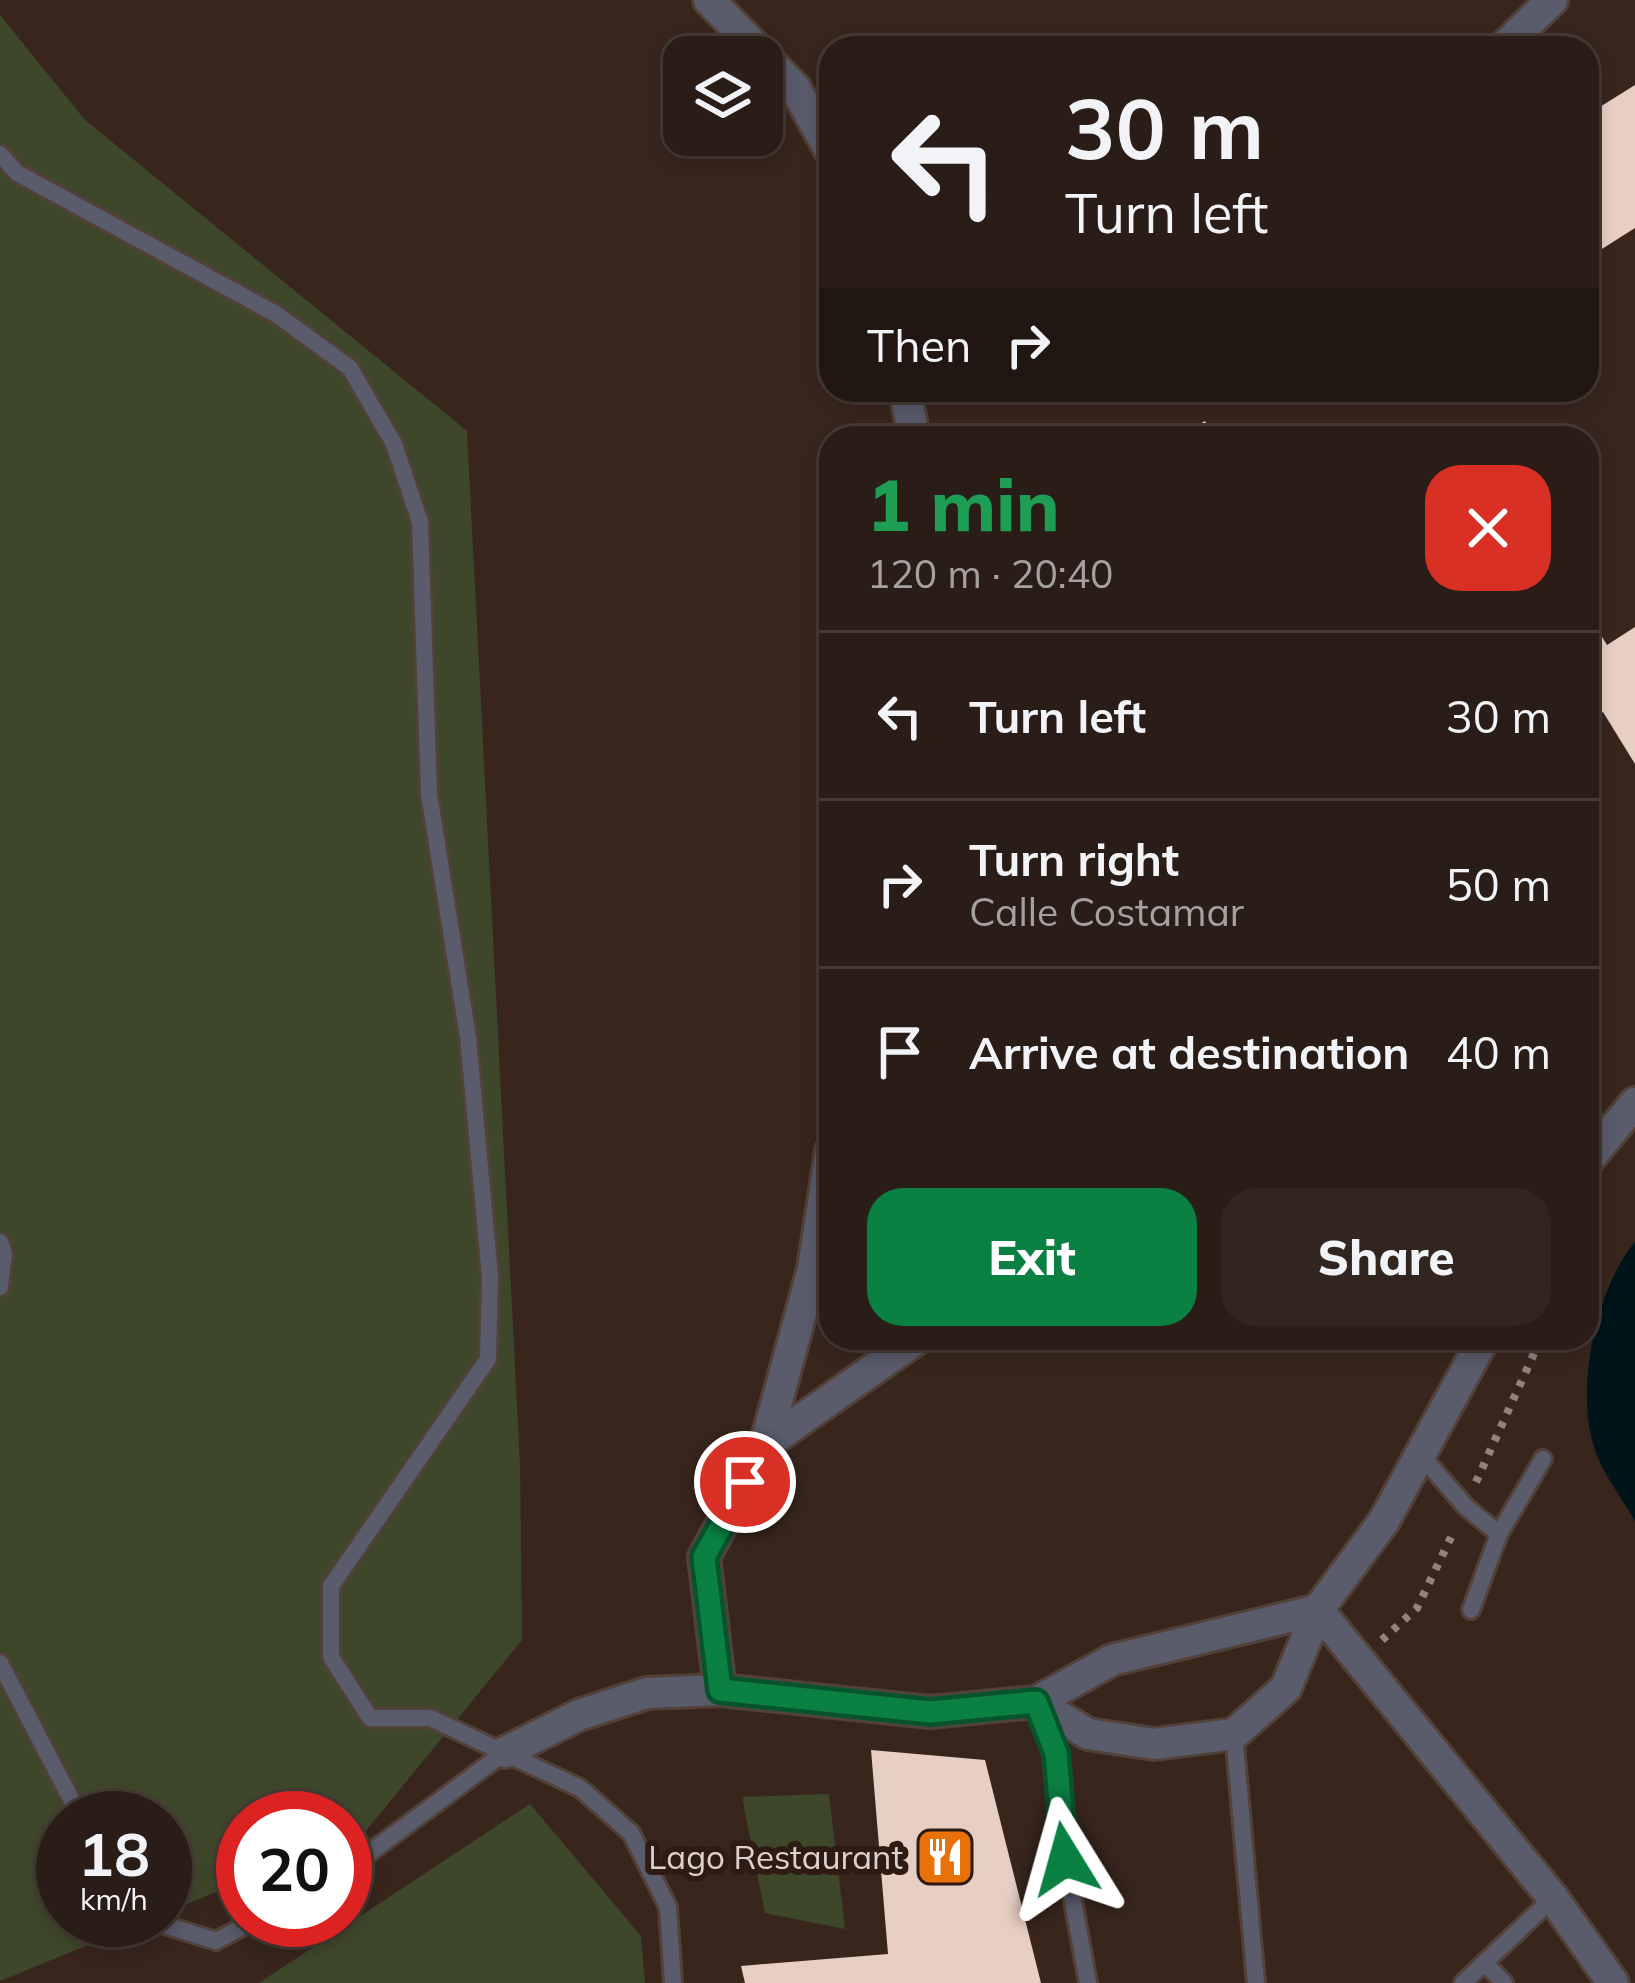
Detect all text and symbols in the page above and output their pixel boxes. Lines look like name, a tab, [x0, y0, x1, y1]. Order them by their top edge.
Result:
map controls	[663, 36, 783, 156]
button: layers	[663, 36, 783, 156]
text: 30 m	[1065, 75, 1264, 180]
icon: left	[867, 84, 1023, 240]
text: Turn left	[1065, 179, 1268, 247]
icon: right	[995, 312, 1061, 378]
text: Then	[867, 317, 971, 373]
text: 1 min	[867, 459, 1060, 549]
button: close	[1425, 465, 1551, 591]
text: 120 m · 20:40	[867, 549, 1113, 598]
icon: left	[867, 683, 933, 749]
text: Turn left	[969, 688, 1146, 744]
text: 30 m	[1446, 688, 1551, 744]
text: Turn right	[969, 831, 1179, 887]
icon: right	[867, 851, 933, 917]
text: 50 m	[1446, 856, 1551, 912]
text: Calle Costamar	[969, 887, 1244, 936]
icon: arrive	[867, 1019, 933, 1085]
text: Arrive at destination	[969, 1024, 1409, 1080]
text: 40 m	[1446, 1024, 1551, 1080]
button: Exit	[867, 1188, 1197, 1326]
button: Share	[1221, 1188, 1551, 1326]
pin	[694, 1431, 796, 1533]
icon: arrive	[712, 1449, 778, 1515]
speed limit sign: 20	[216, 1791, 372, 1947]
position arrow	[1002, 1796, 1128, 1922]
text: 18	[78, 1816, 150, 1891]
restaurant icon: Lago Restaurant	[914, 1826, 976, 1888]
place label: Lago Restaurant	[648, 1836, 903, 1877]
text: km/h	[80, 1880, 148, 1918]

